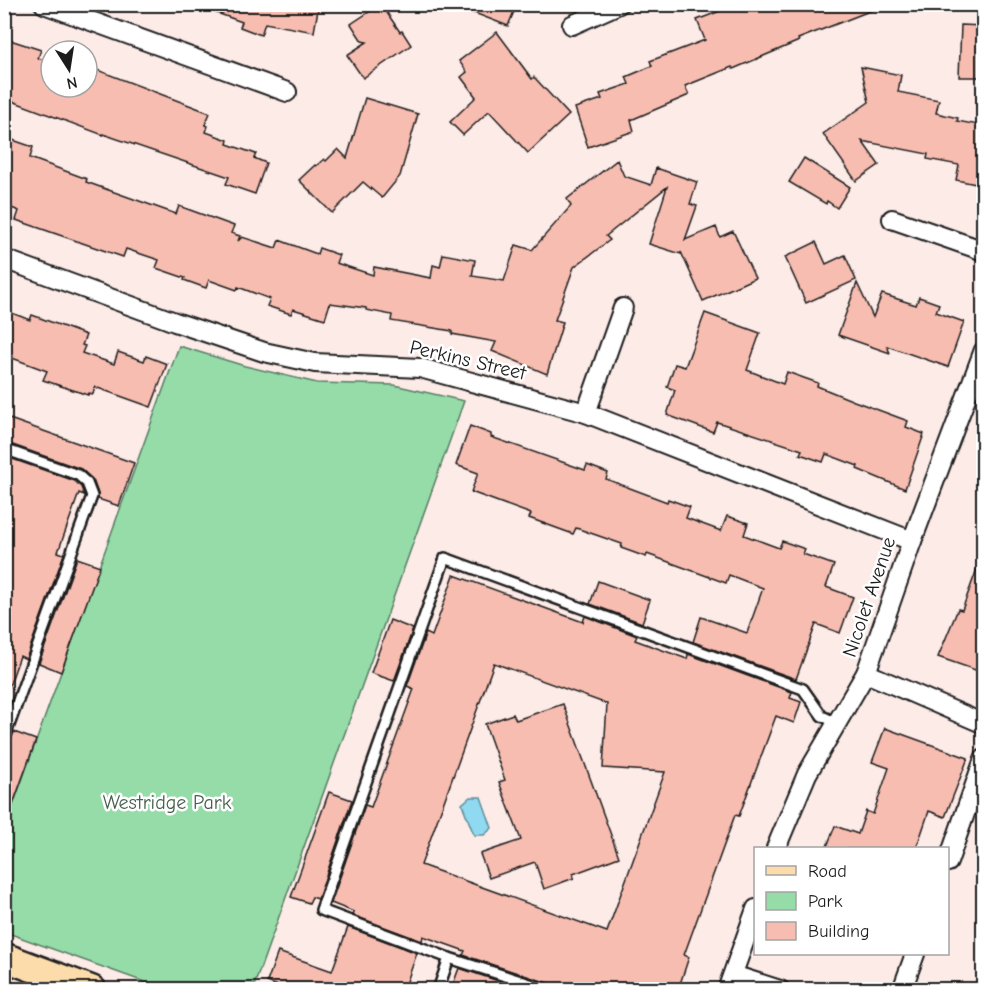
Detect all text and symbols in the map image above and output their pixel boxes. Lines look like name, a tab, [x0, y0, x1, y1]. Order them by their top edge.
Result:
north arrow	[39, 39, 99, 99]
text: N	[65, 73, 79, 93]
street label: Perkins Street	[408, 335, 530, 385]
street label: Nicolet Avenue	[838, 534, 900, 660]
park label: Westridge Park	[103, 791, 232, 814]
legend	[754, 847, 949, 955]
text: Road	[808, 861, 847, 882]
text: Park	[808, 891, 843, 912]
text: Building	[808, 921, 870, 942]

